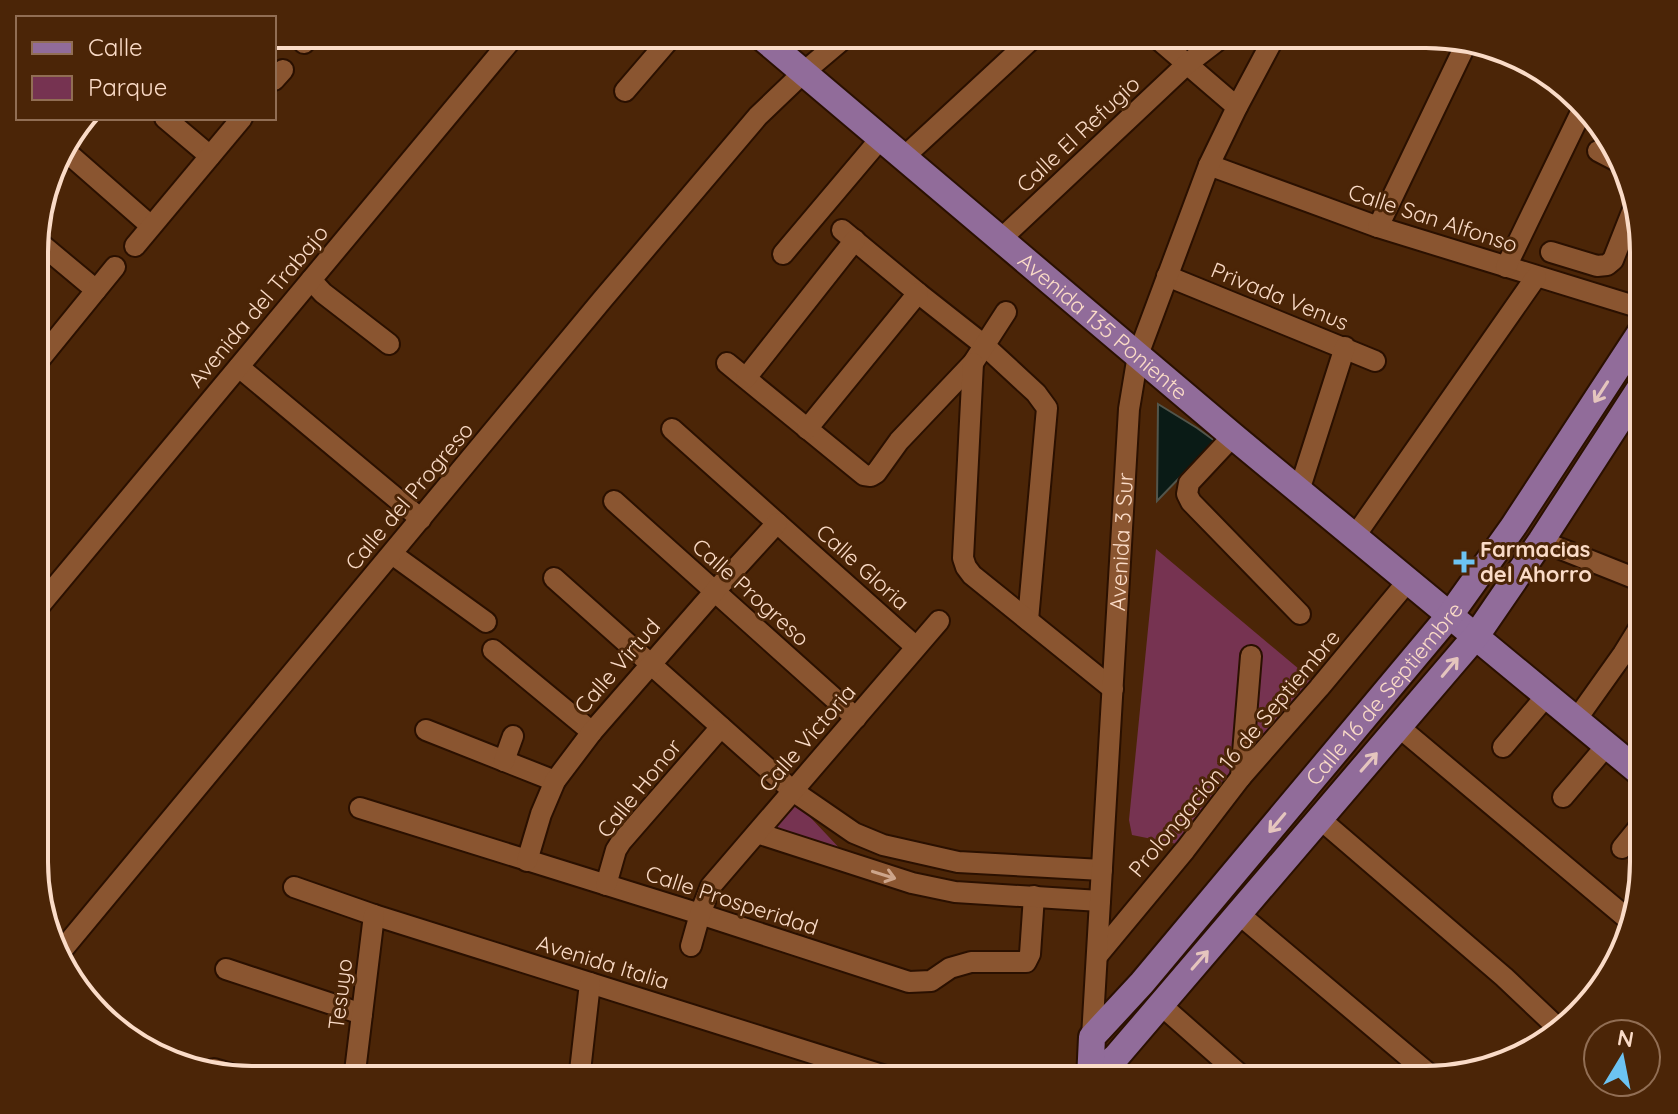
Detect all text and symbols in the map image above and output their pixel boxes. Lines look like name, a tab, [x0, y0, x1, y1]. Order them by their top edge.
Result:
legend	[16, 16, 276, 120]
text: Calle	[88, 32, 143, 62]
street label: Calle El Refugio	[1010, 70, 1146, 198]
text: Parque	[88, 72, 167, 102]
street label: Calle San Alfonso	[1345, 177, 1521, 259]
street label: Avenida del Trabajo	[182, 219, 334, 393]
street label: Avenida 135 Poniente	[1012, 246, 1194, 406]
street label: Privada Venus	[1207, 256, 1353, 336]
one-way arrow	[1592, 380, 1608, 403]
street label: Calle del Progreso	[339, 416, 479, 576]
street label: Avenida 3 Sur	[1103, 471, 1139, 612]
street label: Calle Gloria	[811, 518, 915, 616]
street label: Calle Progreso	[687, 532, 815, 652]
place label: Farmacias del Ahorro	[1480, 535, 1592, 588]
marker: Farmacias del Ahorro	[1455, 553, 1473, 571]
street label: Calle 16 de Septiembre	[1299, 596, 1469, 791]
street label: Calle Virtud	[568, 613, 666, 719]
street label: Prolongación 16 de Septiembre	[1122, 624, 1346, 882]
one-way arrow	[1441, 658, 1459, 678]
street label: Calle Victoria	[753, 678, 861, 798]
street label: Calle Honor	[590, 732, 688, 843]
one-way arrow	[1360, 753, 1378, 773]
one-way arrow	[1268, 813, 1286, 833]
street label: Calle Prosperidad	[642, 859, 822, 941]
one-way arrow	[871, 868, 897, 883]
street label: Avenida Italia	[533, 929, 673, 995]
one-way arrow	[1191, 950, 1209, 970]
street label: Tesuyo	[322, 957, 358, 1031]
north arrow	[1582, 1018, 1662, 1098]
text: N	[1615, 1023, 1636, 1053]

